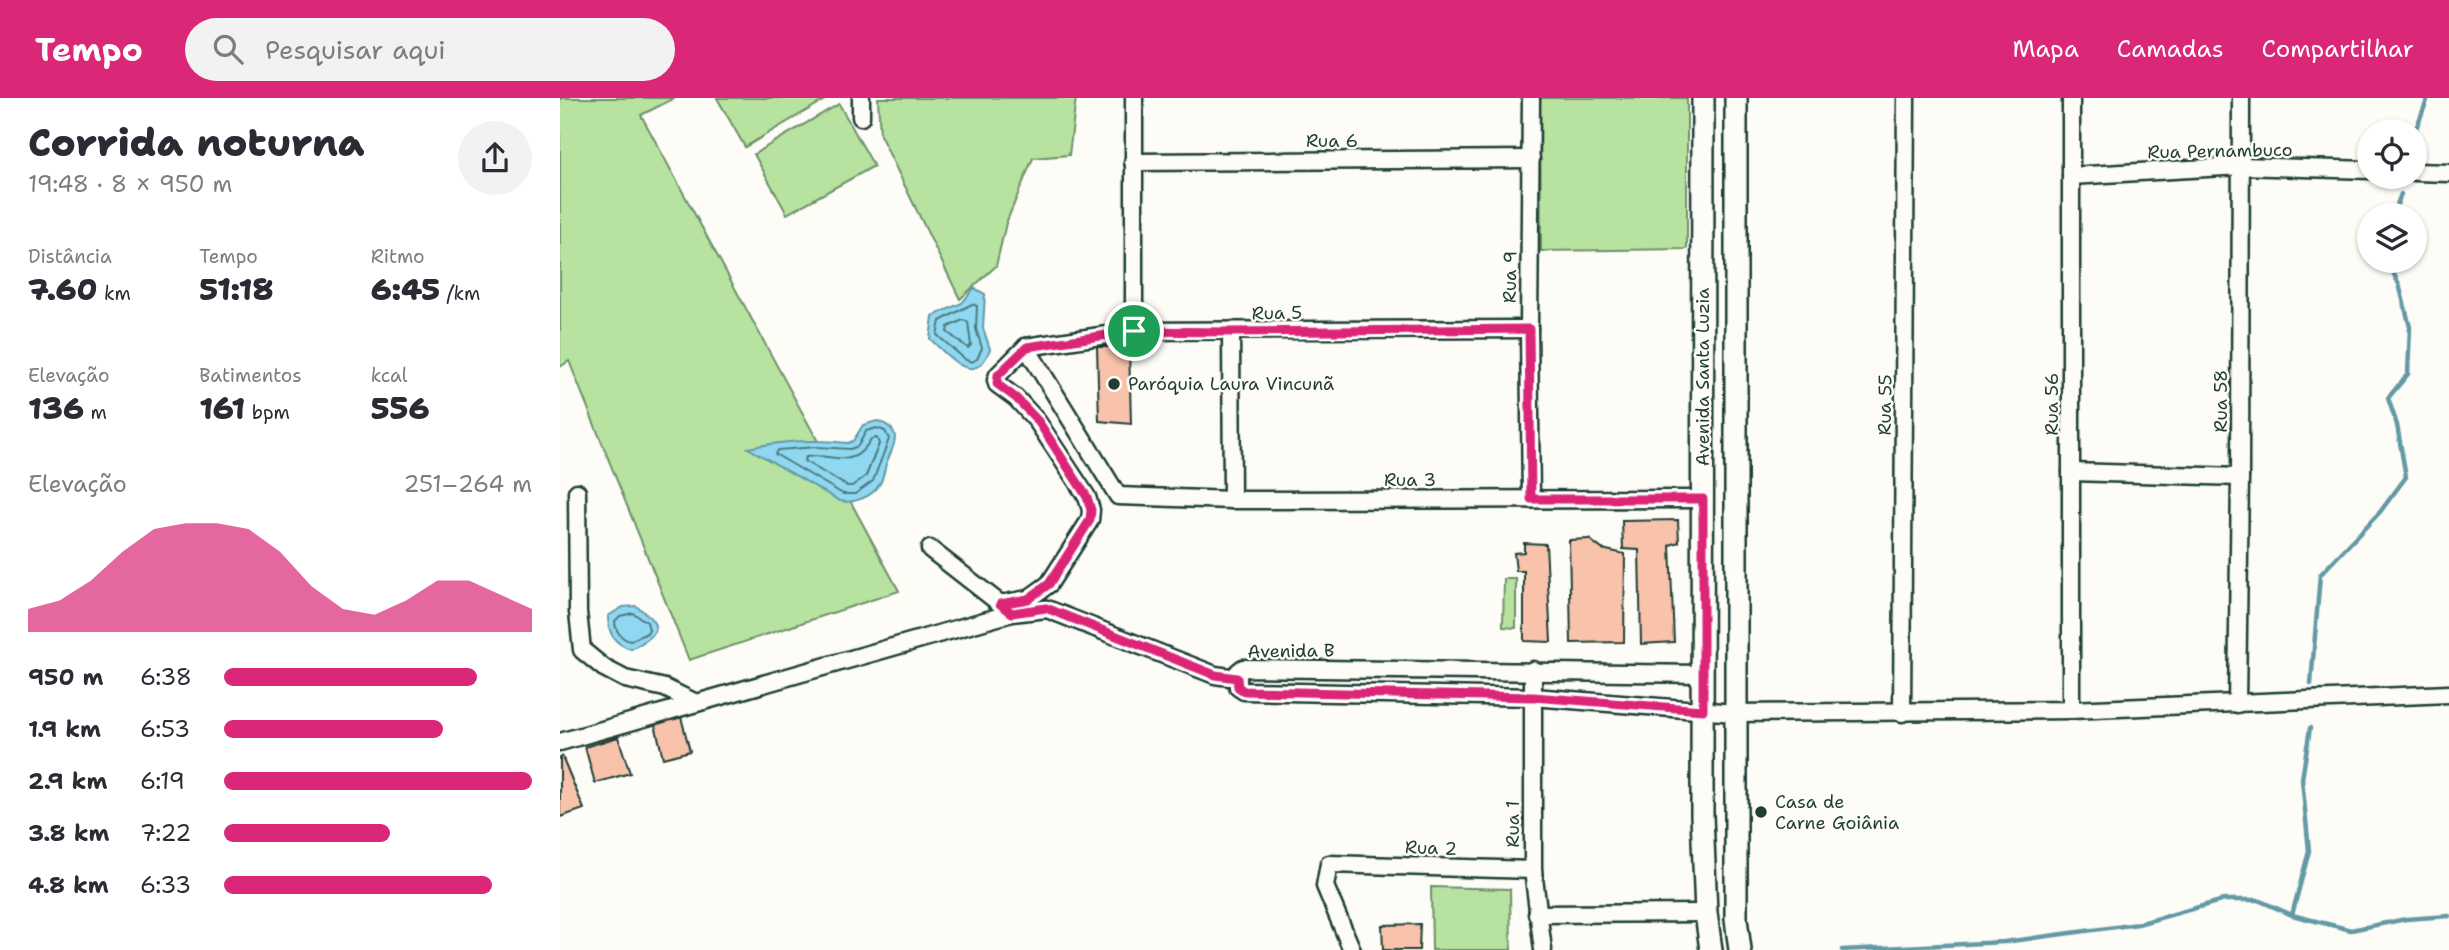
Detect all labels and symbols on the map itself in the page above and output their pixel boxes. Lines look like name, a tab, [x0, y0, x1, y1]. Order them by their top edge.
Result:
street label: Rua 6	[1306, 129, 1358, 153]
street label: Rua Pernambuco	[2147, 138, 2293, 164]
street label: Rua 9	[1498, 251, 1522, 303]
street label: Avenida Santa Luzia	[1691, 288, 1715, 466]
pin	[1104, 301, 1164, 361]
street label: Rua 5	[1251, 301, 1303, 325]
street label: Rua 58	[2209, 370, 2233, 432]
place label: Paróquia Laura Vincunã	[1128, 372, 1334, 396]
street label: Rua 56	[2040, 373, 2064, 435]
street label: Rua 55	[1872, 374, 1898, 436]
marker: Paróquia Laura Vincunã	[1106, 376, 1122, 392]
street label: Rua 3	[1384, 468, 1436, 492]
street label: Avenida B	[1247, 638, 1335, 664]
place label: Casa de Carne Goiânia	[1775, 790, 1899, 835]
street label: Rua 1	[1501, 800, 1525, 848]
marker: Casa de Carne Goiânia	[1753, 804, 1769, 820]
street label: Rua 2	[1405, 835, 1457, 861]

